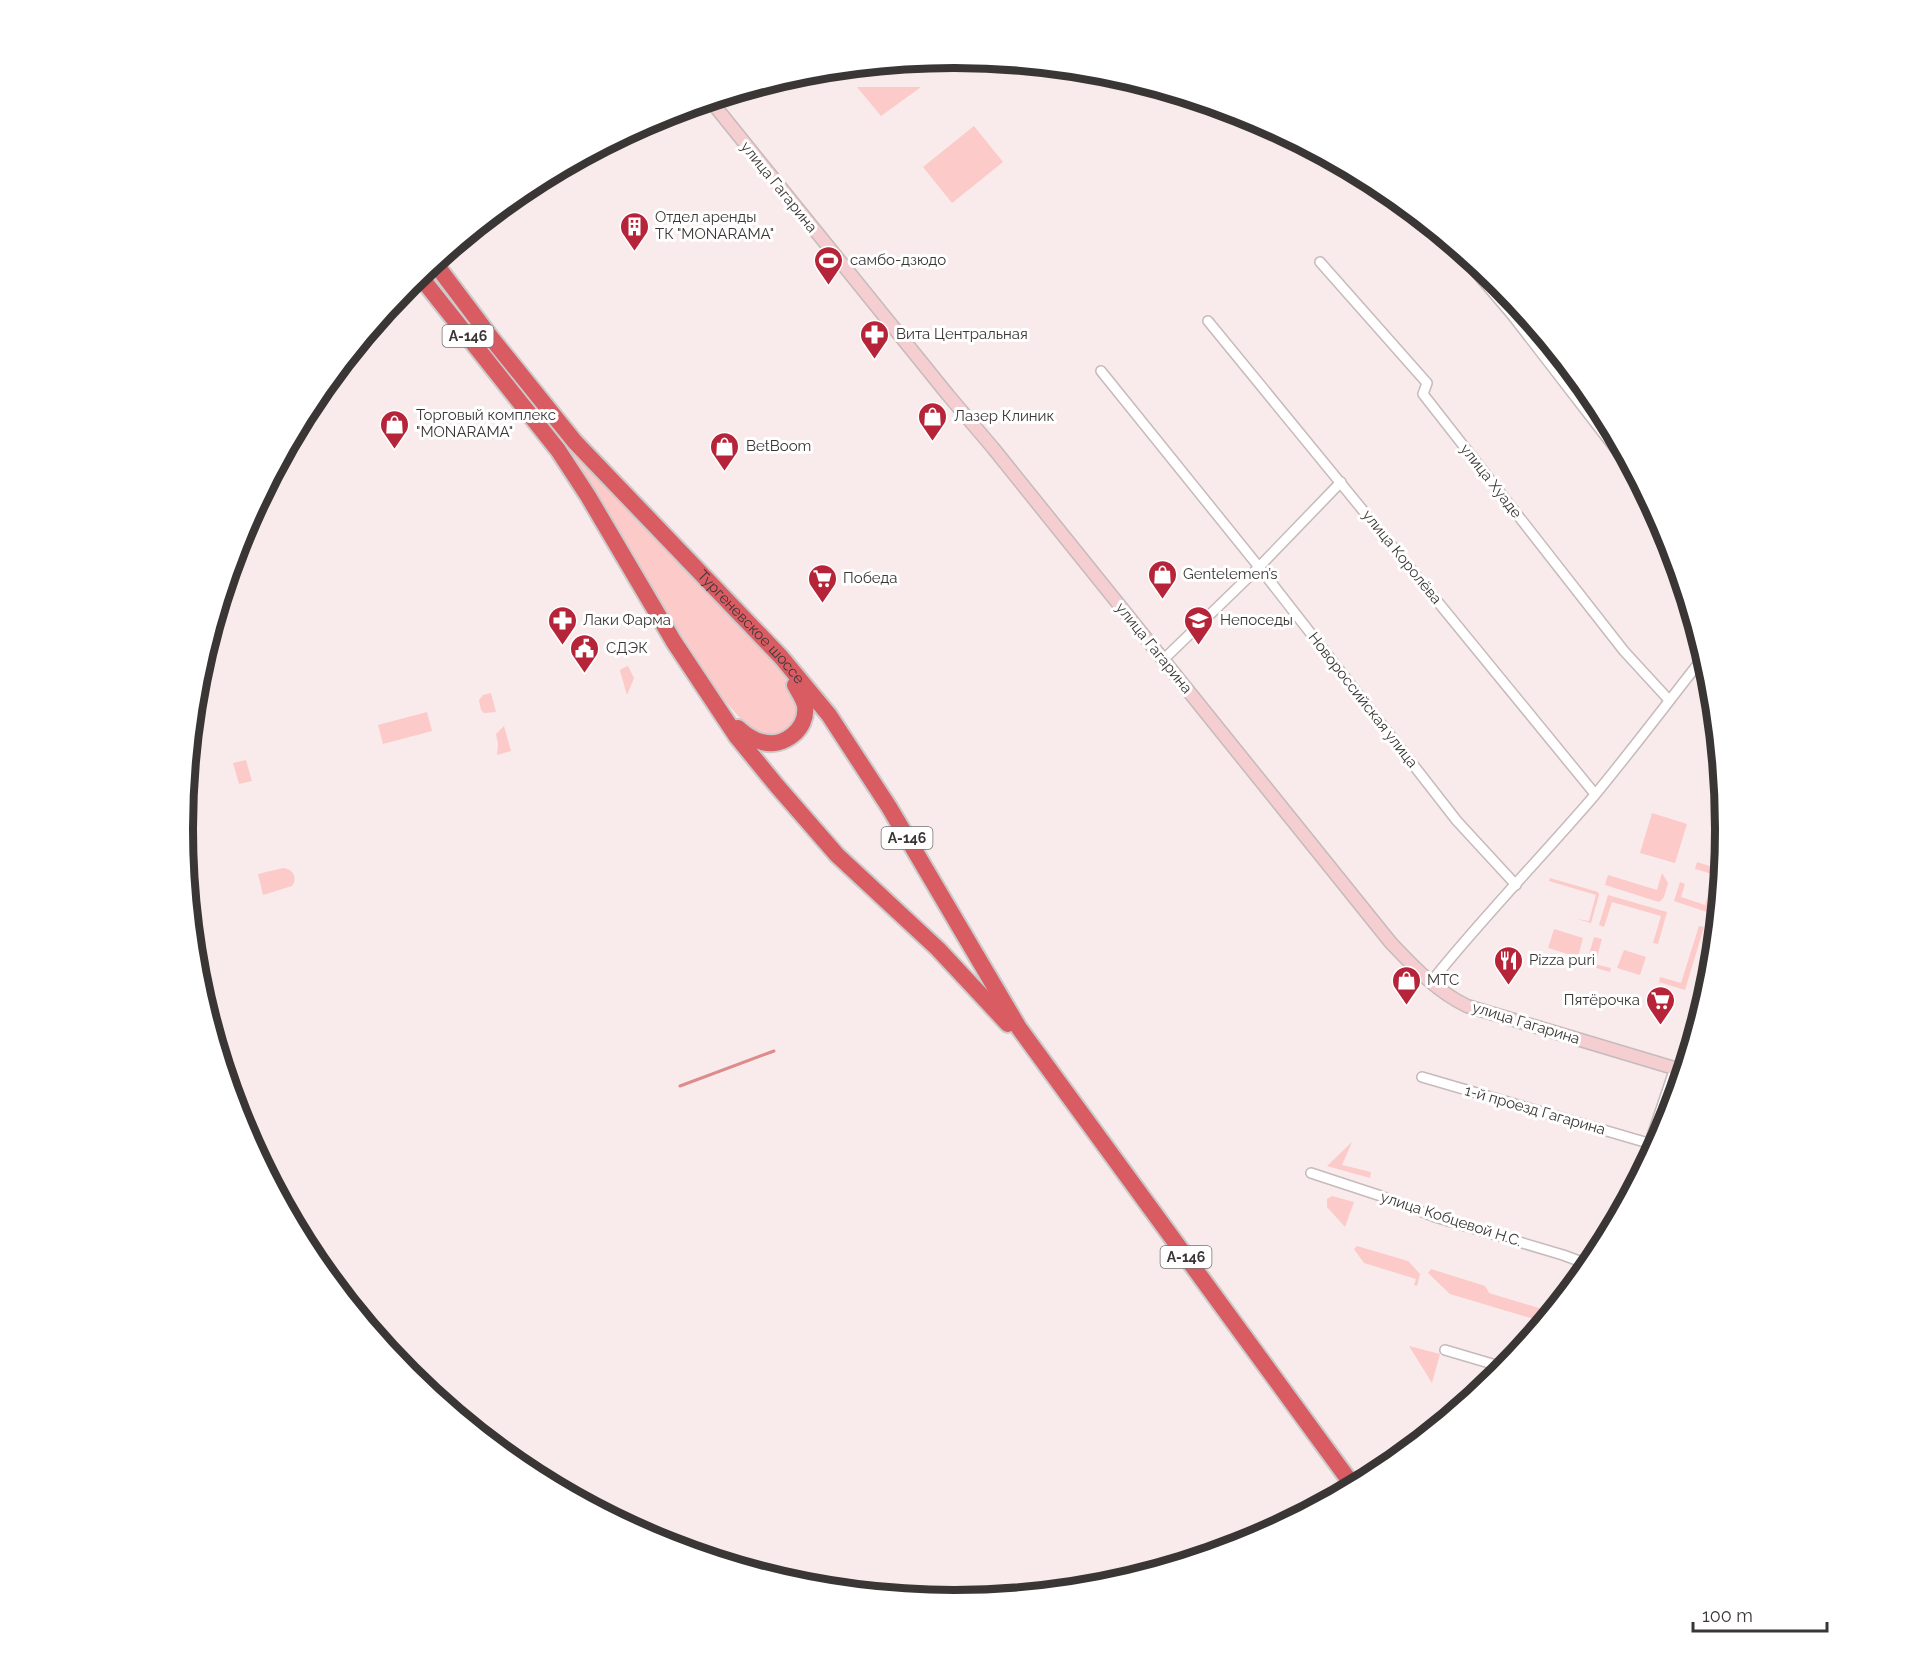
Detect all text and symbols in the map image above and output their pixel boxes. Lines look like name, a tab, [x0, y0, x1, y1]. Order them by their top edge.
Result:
street label: улица Гагарина	[737, 138, 821, 236]
place label: Отдел аренды ТК "MONARAMA"	[655, 208, 774, 243]
building icon: Отдел аренды ТК "MONARAMA"	[618, 210, 650, 252]
sports icon: самбо-дзюдо	[813, 244, 845, 286]
place label: самбо-дзюдо	[850, 251, 946, 269]
pharmacy icon: Вита Центральная	[859, 318, 891, 360]
road number: А-146	[442, 325, 494, 347]
place label: Вита Центральная	[896, 325, 1028, 343]
shop icon: Лазер Клиник	[917, 400, 949, 442]
place label: Торговый комплекс "MONARAMA"	[416, 406, 556, 441]
place label: Лазер Клиник	[954, 407, 1054, 425]
shop icon: Торговый комплекс "MONARAMA"	[379, 408, 411, 450]
shop icon: BetBoom	[709, 430, 741, 472]
place label: BetBoom	[746, 437, 811, 455]
street label: улица Хуаде	[1456, 440, 1526, 522]
street label: улица Королёва	[1359, 506, 1445, 608]
shop icon: Gentelemen’s	[1146, 558, 1178, 600]
supermarket icon: Победа	[806, 562, 838, 604]
place label: Gentelemen’s	[1183, 565, 1278, 583]
street label: Тургеневское шоссе	[694, 566, 809, 688]
place label: Победа	[843, 569, 897, 587]
street label: улица Гагарина	[1112, 599, 1196, 697]
pharmacy icon: Лаки Фарма	[546, 604, 578, 646]
school or university icon: Непоседы	[1183, 604, 1215, 646]
place label: Лаки Фарма	[583, 611, 671, 629]
place label: Непоседы	[1220, 611, 1293, 629]
street label: Новороссийская улица	[1304, 629, 1422, 771]
public building icon: СДЭК	[569, 632, 601, 674]
place label: СДЭК	[606, 639, 648, 657]
road number: А-146	[882, 827, 932, 849]
restaurant icon: Pizza puri	[1492, 944, 1524, 986]
place label: Pizza puri	[1529, 951, 1595, 969]
shop icon: МТС	[1390, 964, 1422, 1006]
place label: МТС	[1427, 971, 1459, 989]
supermarket icon: Пятёрочка	[1645, 984, 1677, 1026]
place label: Пятёрочка	[1564, 991, 1640, 1009]
street label: улица Гагарина	[1470, 998, 1582, 1048]
street label: 1-й проезд Гагарина	[1463, 1081, 1607, 1139]
street label: улица Кобцевой Н.С.	[1378, 1188, 1524, 1250]
road number: А-146	[1160, 1246, 1212, 1268]
scale bar	[1693, 1595, 1826, 1633]
text: 100 m	[1702, 1605, 1753, 1626]

